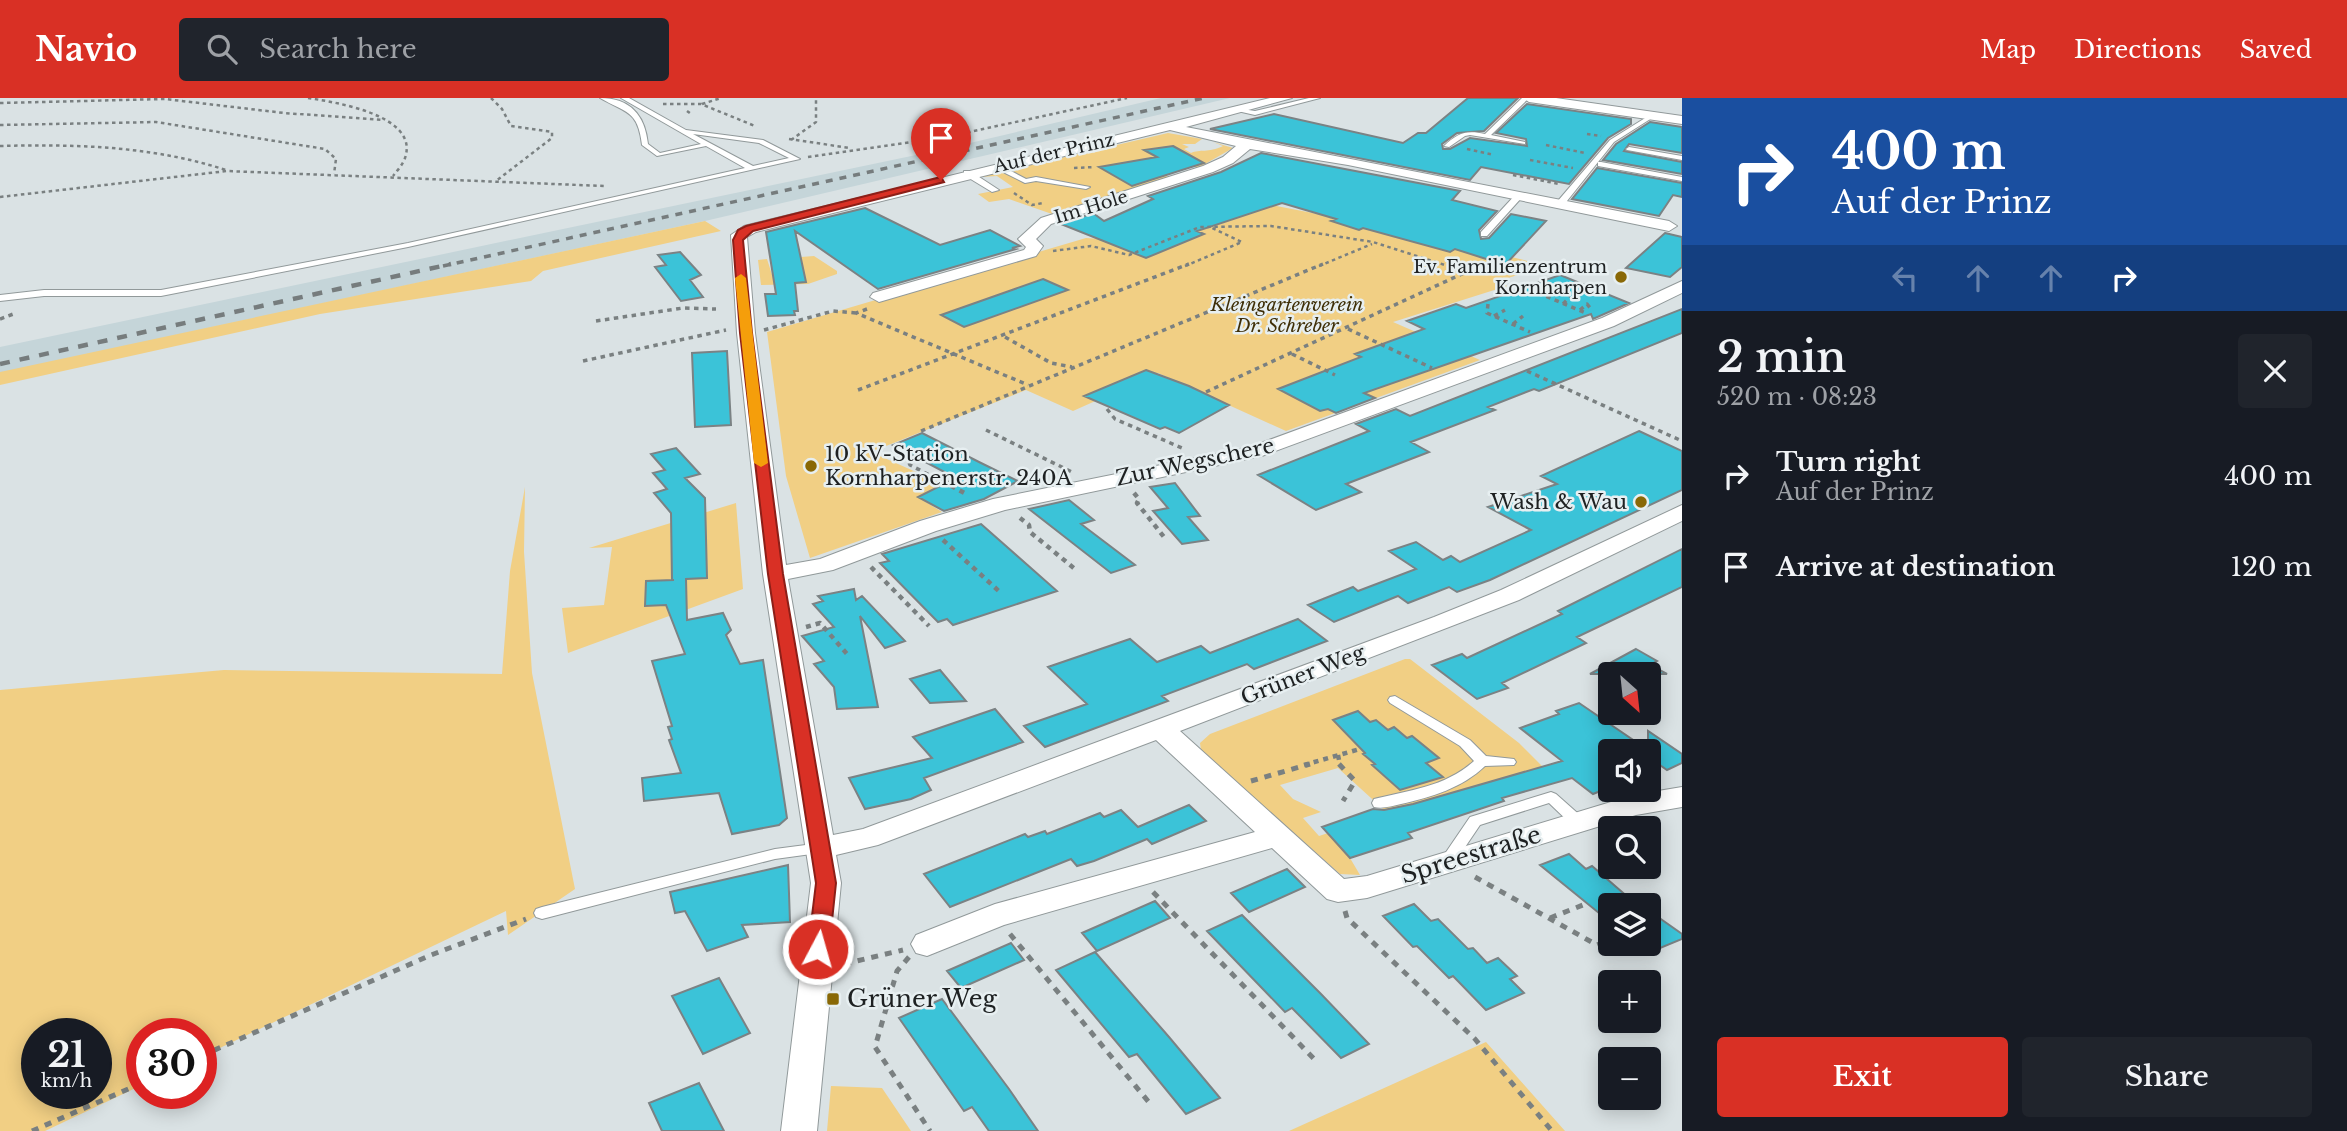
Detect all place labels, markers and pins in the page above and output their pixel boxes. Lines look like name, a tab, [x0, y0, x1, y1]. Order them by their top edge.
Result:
pin	[911, 108, 971, 180]
place label: Ev. Familienzentrum Kornharpen	[1413, 256, 1607, 299]
marker: Ev. Familienzentrum Kornharpen	[1613, 269, 1629, 285]
place label: 10 kV-Station Kornharpenerstr. 240A	[825, 441, 1073, 491]
marker: 10 kV-Station Kornharpenerstr. 240A	[803, 458, 819, 474]
place label: Wash & Wau	[1489, 489, 1627, 515]
marker: Wash & Wau	[1633, 494, 1649, 510]
place label: Grüner Weg	[847, 984, 998, 1013]
marker: Grüner Weg	[825, 991, 841, 1007]

